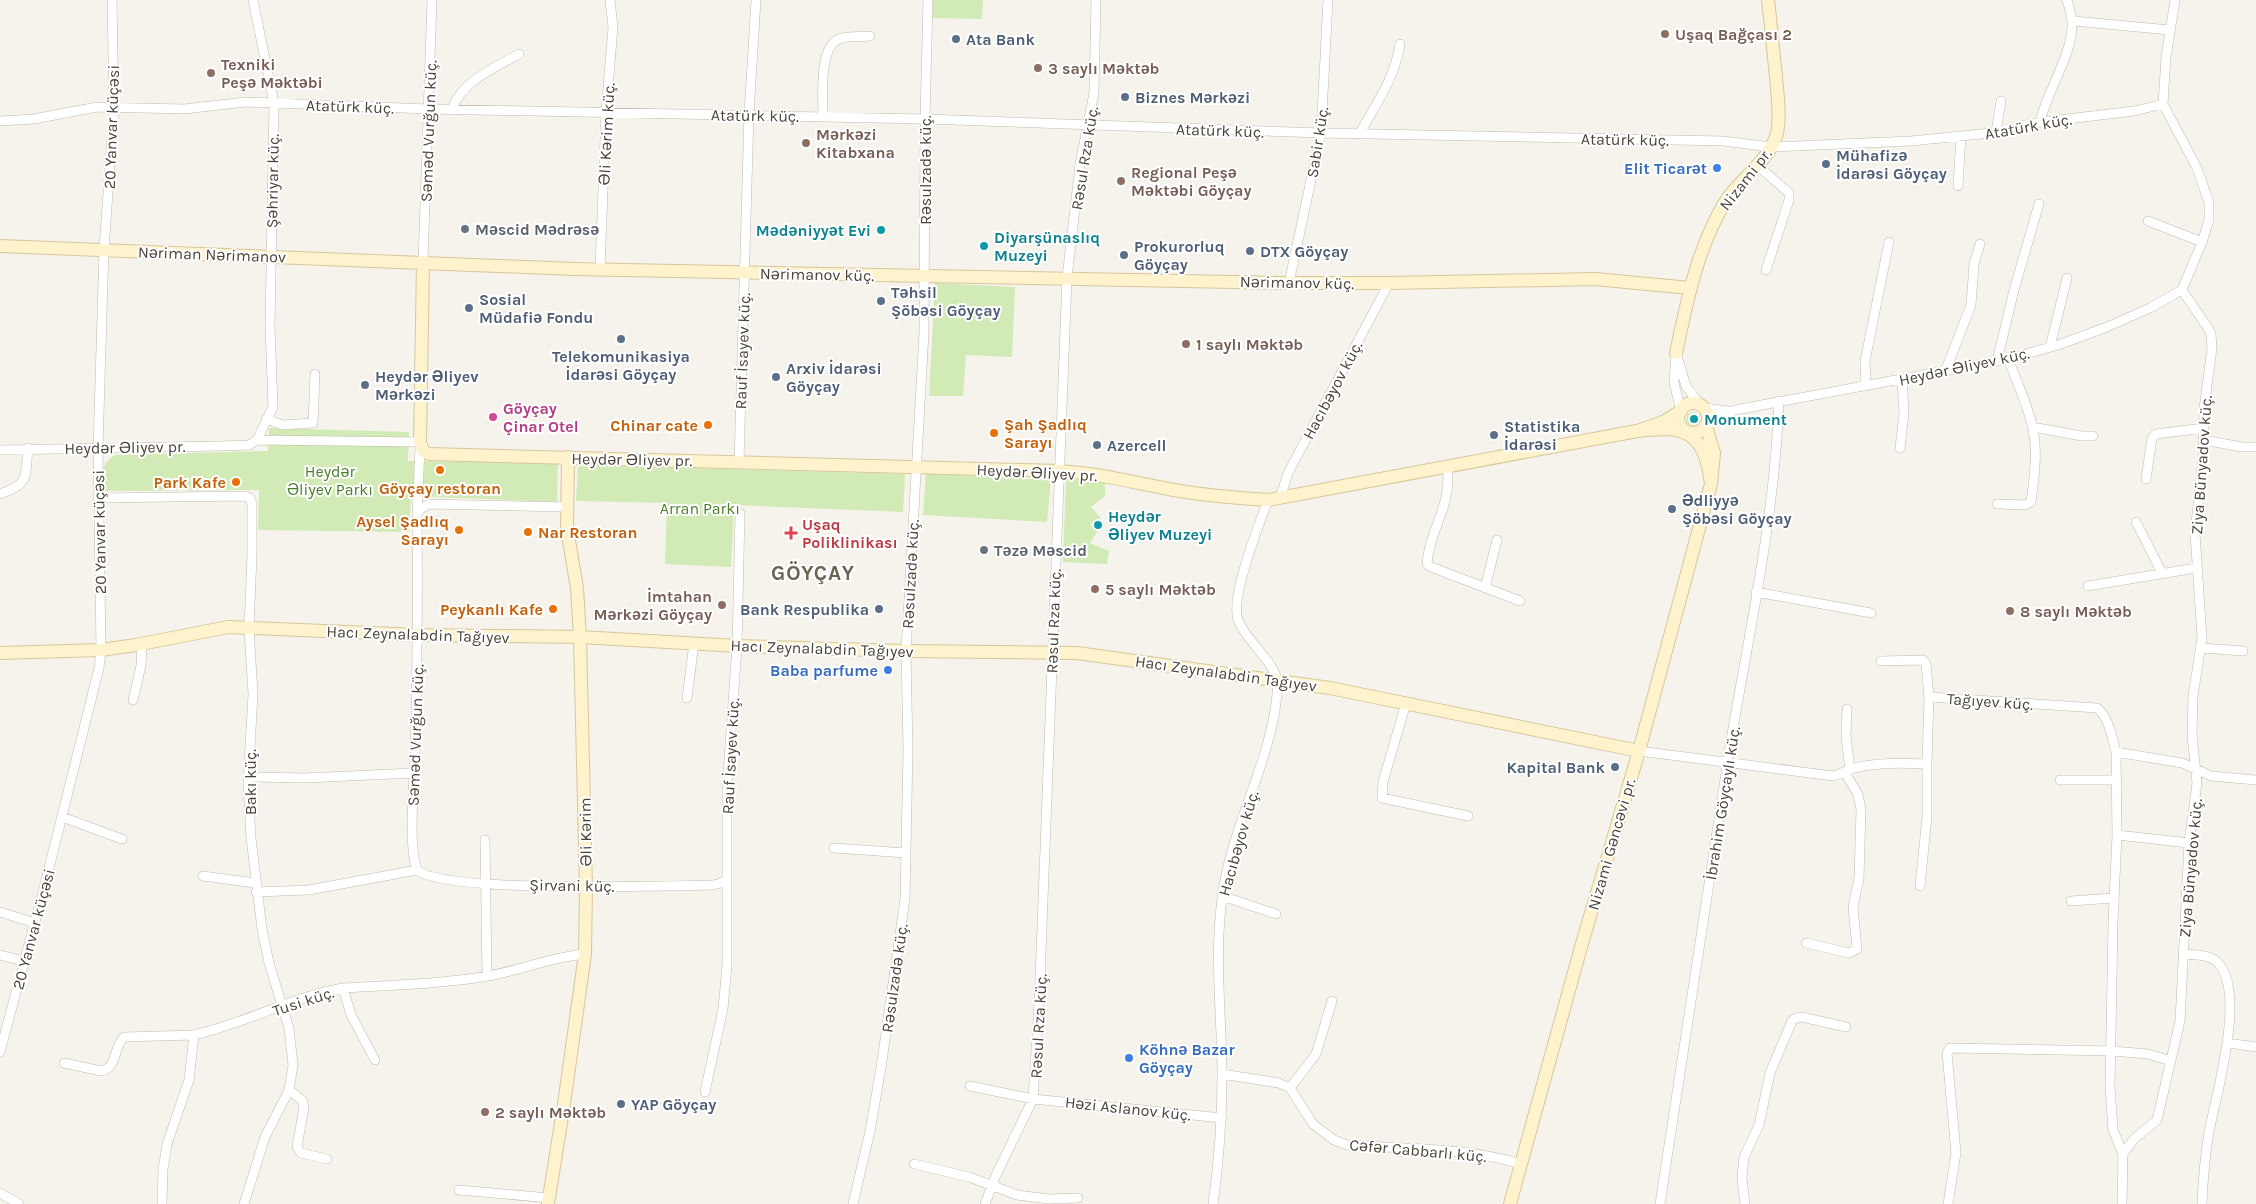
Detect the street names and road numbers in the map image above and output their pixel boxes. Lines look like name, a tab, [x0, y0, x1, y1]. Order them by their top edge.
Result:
street label: Səməd Vurğun küç.	[417, 59, 440, 202]
street label: 20 Yanvar küçəsi	[100, 65, 123, 189]
street label: Əli Kərim küç.	[594, 82, 619, 186]
street label: Atatürk küç.	[306, 95, 394, 118]
street label: Atatürk küç.	[711, 105, 799, 126]
street label: Rəsul Rza küç.	[1067, 105, 1102, 211]
street label: Sabir küç.	[1302, 105, 1333, 179]
street label: Atatürk küç.	[1983, 109, 2073, 144]
street label: Rəsulzadə küç.	[916, 115, 935, 225]
street label: Atatürk küç.	[1176, 119, 1264, 142]
street label: Atatürk küç.	[1581, 129, 1669, 150]
street label: Şəhriyar küç.	[262, 133, 283, 228]
street label: Nizami pr.	[1715, 144, 1776, 214]
street label: Nəriman Nərimanov	[138, 242, 286, 267]
street label: Nərimanov küç.	[760, 264, 874, 285]
street label: Nərimanov küç.	[1240, 272, 1354, 293]
street label: Rauf İsayev küç.	[731, 292, 754, 410]
street label: Hacıbəyov küç.	[1299, 338, 1366, 443]
street label: Heydər Əliyev küç.	[1897, 343, 2031, 390]
street label: Ziya Bünyadov küç.	[2187, 395, 2216, 535]
street label: Heydər Əliyev pr.	[64, 437, 186, 458]
street label: Heydər Əliyev pr.	[571, 449, 693, 470]
street label: Heydər Əliyev pr.	[976, 460, 1098, 485]
street label: 20 Yanvar küçəsi	[89, 470, 110, 594]
street label: Rəsulzadə küç.	[898, 519, 923, 629]
street label: Rəsul Rza küç.	[1042, 568, 1065, 674]
street label: Hacı Zeynalabdin Tağıyev	[326, 622, 510, 647]
street label: Hacı Zeynalabdin Tağıyev	[730, 636, 914, 661]
street label: Hacı Zeynalabdin Tağıyev	[1134, 651, 1318, 696]
street label: Səməd Vurğun küç.	[404, 663, 427, 806]
street label: Tağıyev küç.	[1946, 689, 2034, 714]
street label: Rauf İsayev küç.	[718, 697, 743, 815]
street label: İbrahim Göyçaylı küç.	[1701, 725, 1744, 881]
street label: Bakı küç.	[241, 749, 260, 815]
street label: Nizami Gəncəvi pr.	[1584, 776, 1639, 912]
street label: Hacıbəyov küç.	[1214, 788, 1263, 898]
street label: Əli Kərim	[575, 797, 596, 867]
street label: Ziya Bünyadov küç.	[2175, 797, 2206, 938]
street label: 20 Yanvar küçəsi	[8, 867, 59, 992]
street label: Şirvani küç.	[529, 875, 615, 896]
street label: Rəsulzadə küç.	[877, 922, 912, 1034]
street label: Rəsul Rza küç.	[1026, 973, 1051, 1079]
street label: Tusi küç.	[270, 983, 336, 1020]
street label: Həzi Aslanov küç.	[1064, 1092, 1192, 1125]
street label: Cəfər Cabbarlı küç.	[1349, 1135, 1488, 1166]

